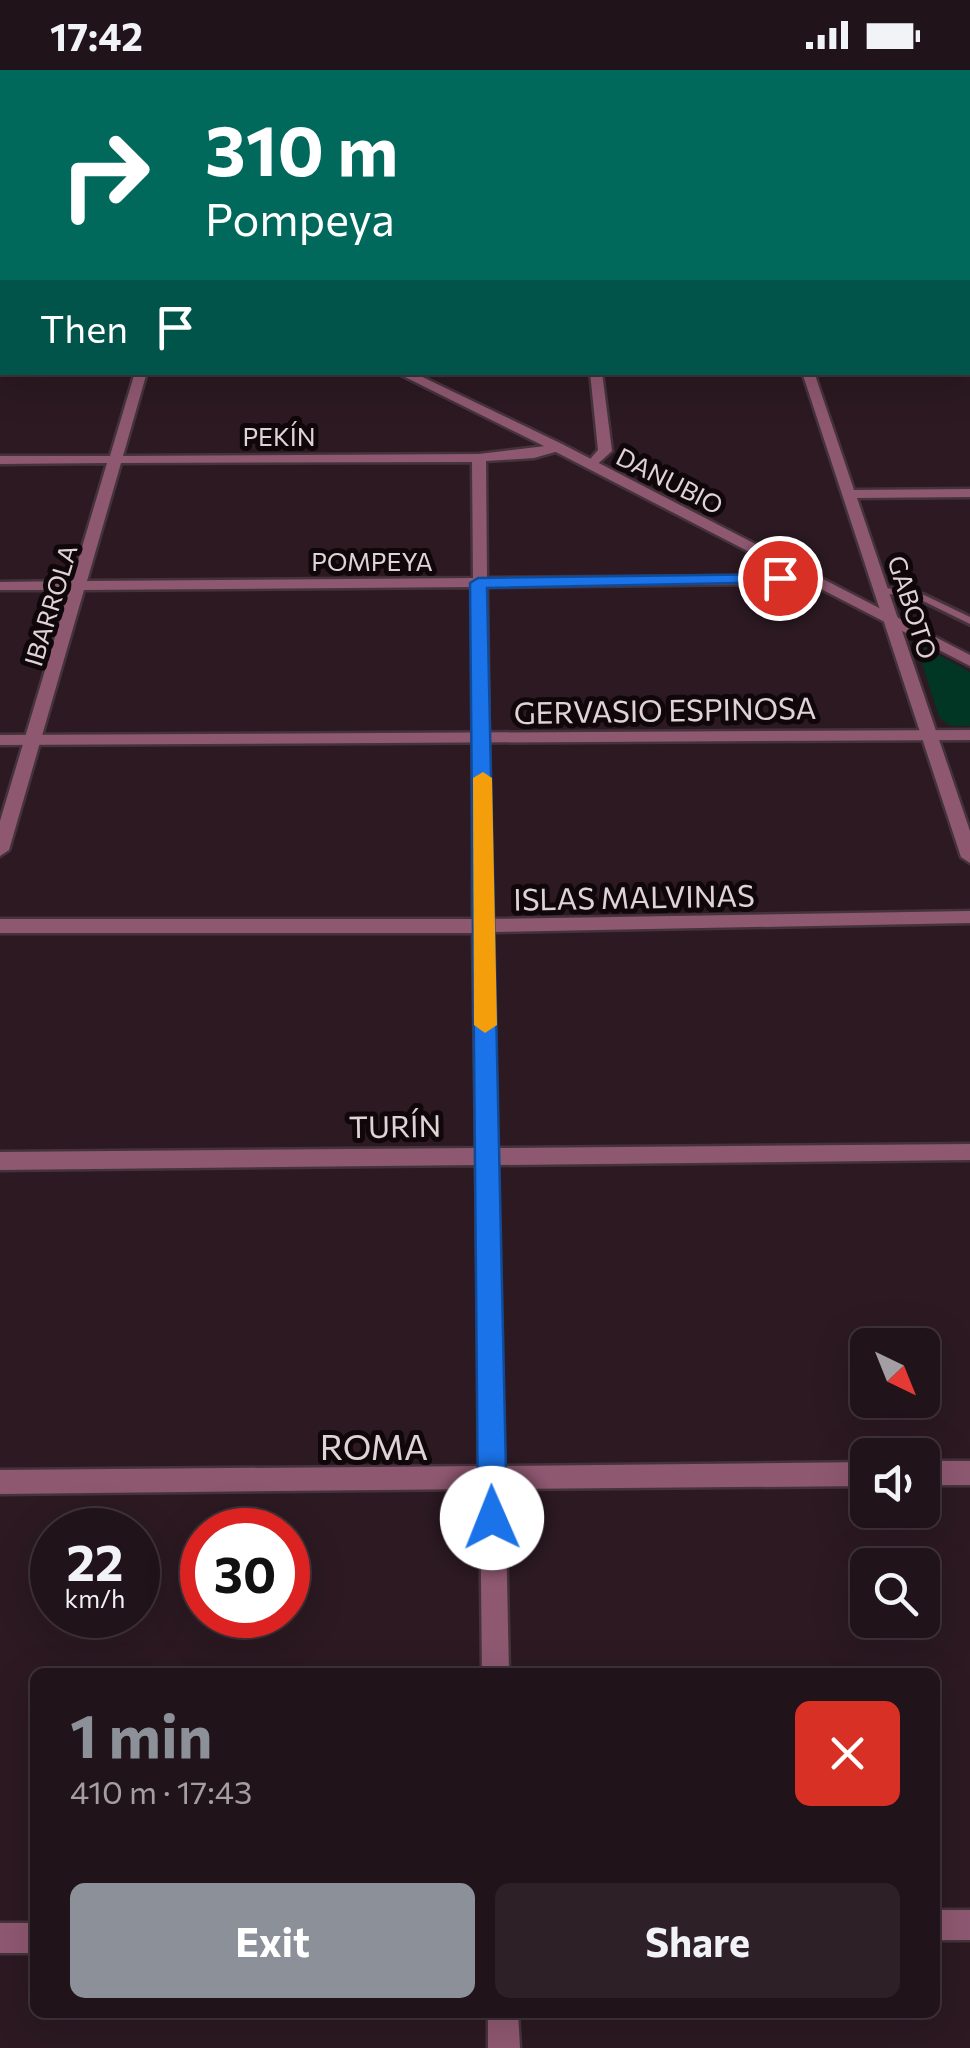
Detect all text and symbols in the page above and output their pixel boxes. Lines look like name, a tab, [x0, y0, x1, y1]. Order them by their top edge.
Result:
text: 17:42	[50, 12, 143, 59]
text: 310 m	[205, 105, 398, 190]
icon: right	[40, 110, 170, 240]
text: Pompeya	[205, 190, 395, 245]
icon: arrive	[148, 300, 203, 355]
text: Then	[40, 304, 128, 351]
street label: PEKÍN	[242, 421, 316, 451]
street label: DANUBIO	[612, 440, 728, 520]
pin	[738, 536, 823, 621]
street label: IBARROLA	[17, 541, 83, 669]
street label: POMPEYA	[311, 546, 433, 576]
icon: arrive	[753, 551, 808, 606]
street label: GABOTO	[882, 551, 944, 663]
street label: GERVASIO ESPINOSA	[513, 688, 817, 730]
street label: ISLAS MALVINAS	[513, 875, 755, 917]
street label: TURÍN	[349, 1106, 441, 1144]
north arrow	[850, 1328, 940, 1418]
map controls	[850, 1328, 940, 1638]
street label: ROMA	[320, 1424, 428, 1467]
button: sound	[850, 1438, 940, 1528]
position arrow	[440, 1466, 544, 1570]
speed limit sign: 30	[180, 1508, 310, 1638]
text: 22	[67, 1530, 123, 1591]
button: search	[850, 1548, 940, 1638]
text: km/h	[65, 1583, 125, 1613]
text: 1 min	[70, 1697, 212, 1770]
button: close	[795, 1701, 900, 1806]
text: 410 m · 17:43	[70, 1771, 252, 1811]
button: Exit	[70, 1883, 475, 1998]
button: Share	[495, 1883, 900, 1998]

